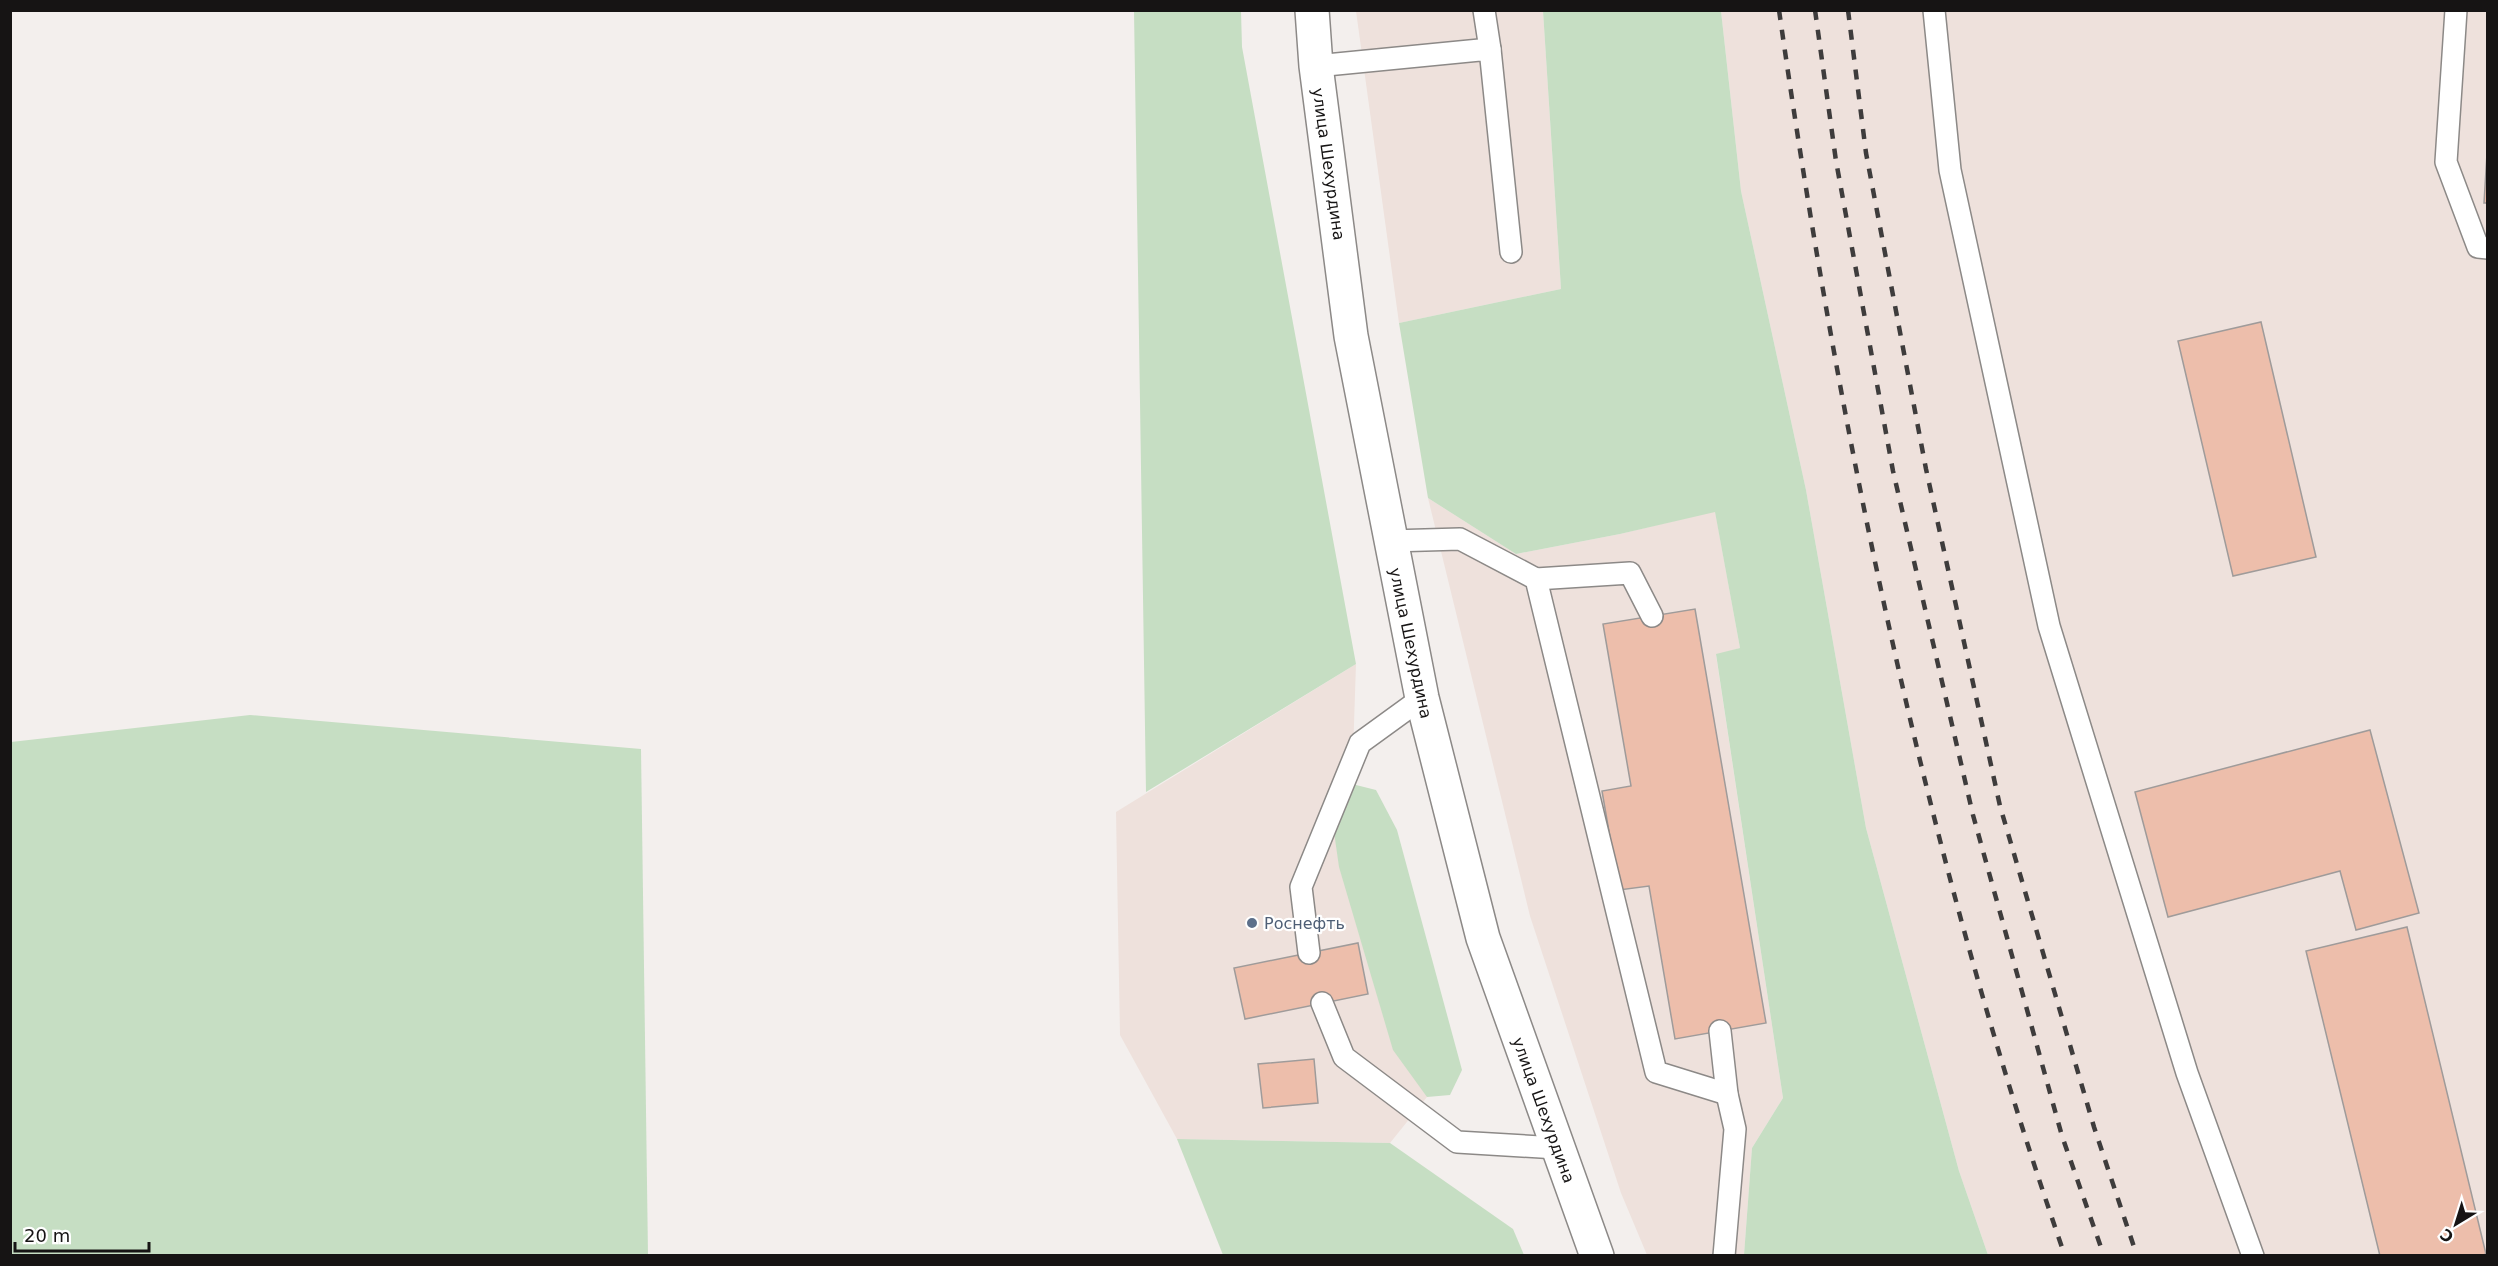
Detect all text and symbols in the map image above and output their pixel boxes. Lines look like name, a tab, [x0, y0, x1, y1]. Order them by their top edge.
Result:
street label: улица Шехурдина	[1308, 87, 1349, 241]
street label: улица Шехурдина	[1385, 566, 1436, 720]
place label: Роснефть	[1264, 914, 1345, 933]
marker: Роснефть	[1245, 916, 1259, 930]
street label: улица Шехурдина	[1508, 1035, 1579, 1186]
north arrow	[2426, 1194, 2486, 1254]
scale bar	[15, 1215, 148, 1253]
text: С	[2437, 1224, 2458, 1247]
text: 20 m	[24, 1225, 70, 1246]

